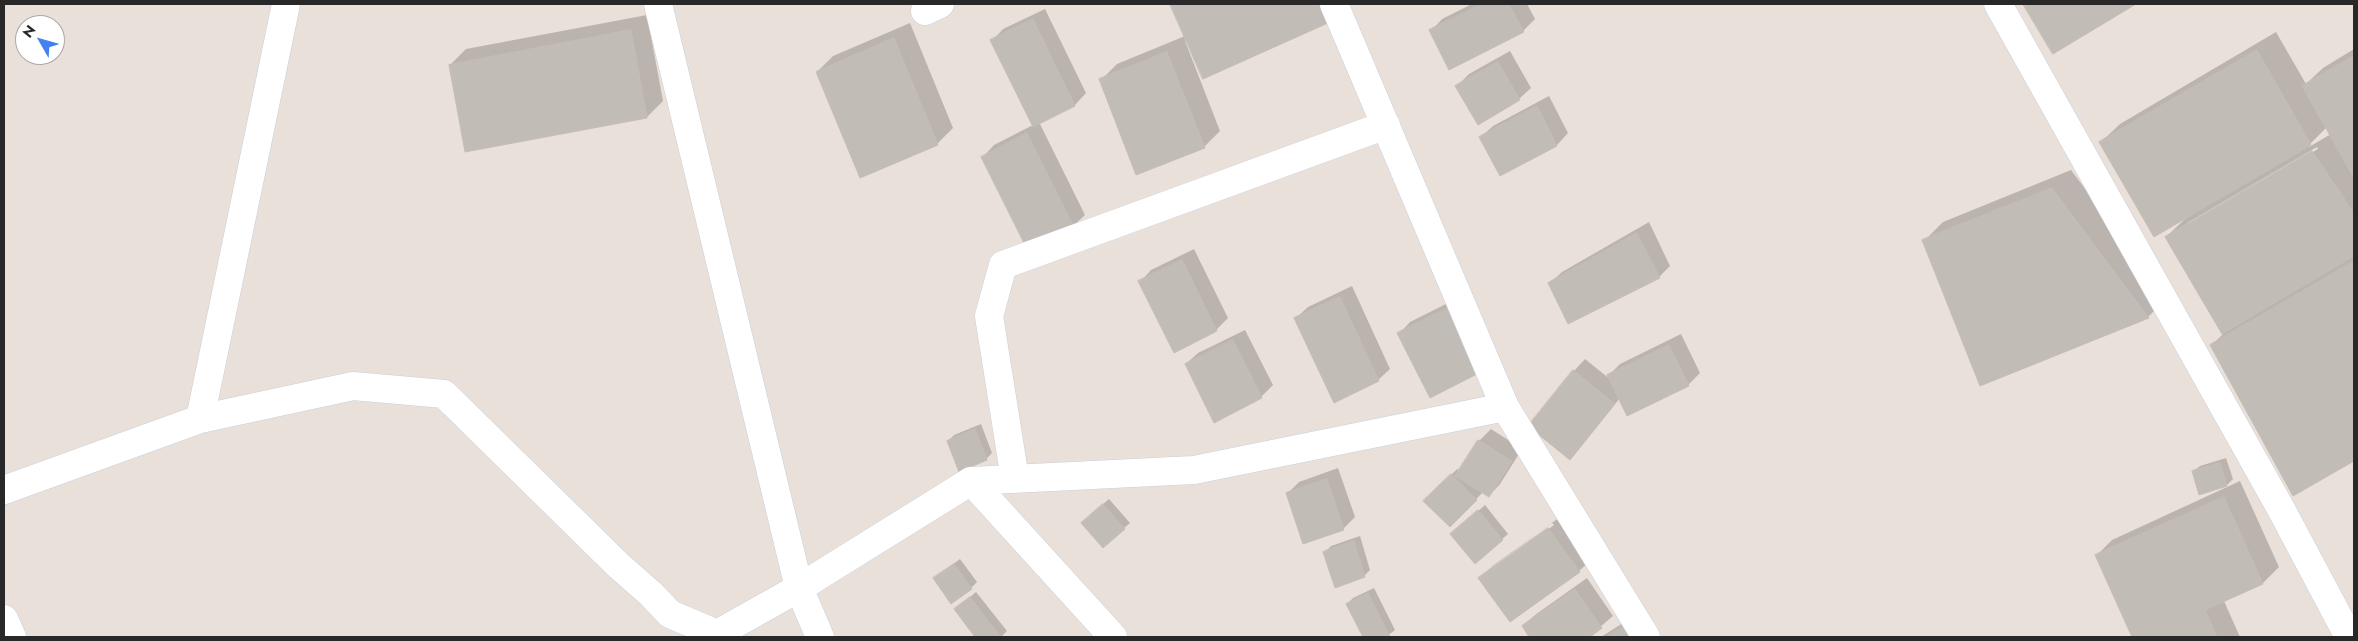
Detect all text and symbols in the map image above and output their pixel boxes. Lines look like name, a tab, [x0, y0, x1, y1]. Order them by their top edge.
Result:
north arrow	[15, 15, 65, 65]
text: N	[18, 21, 40, 42]

